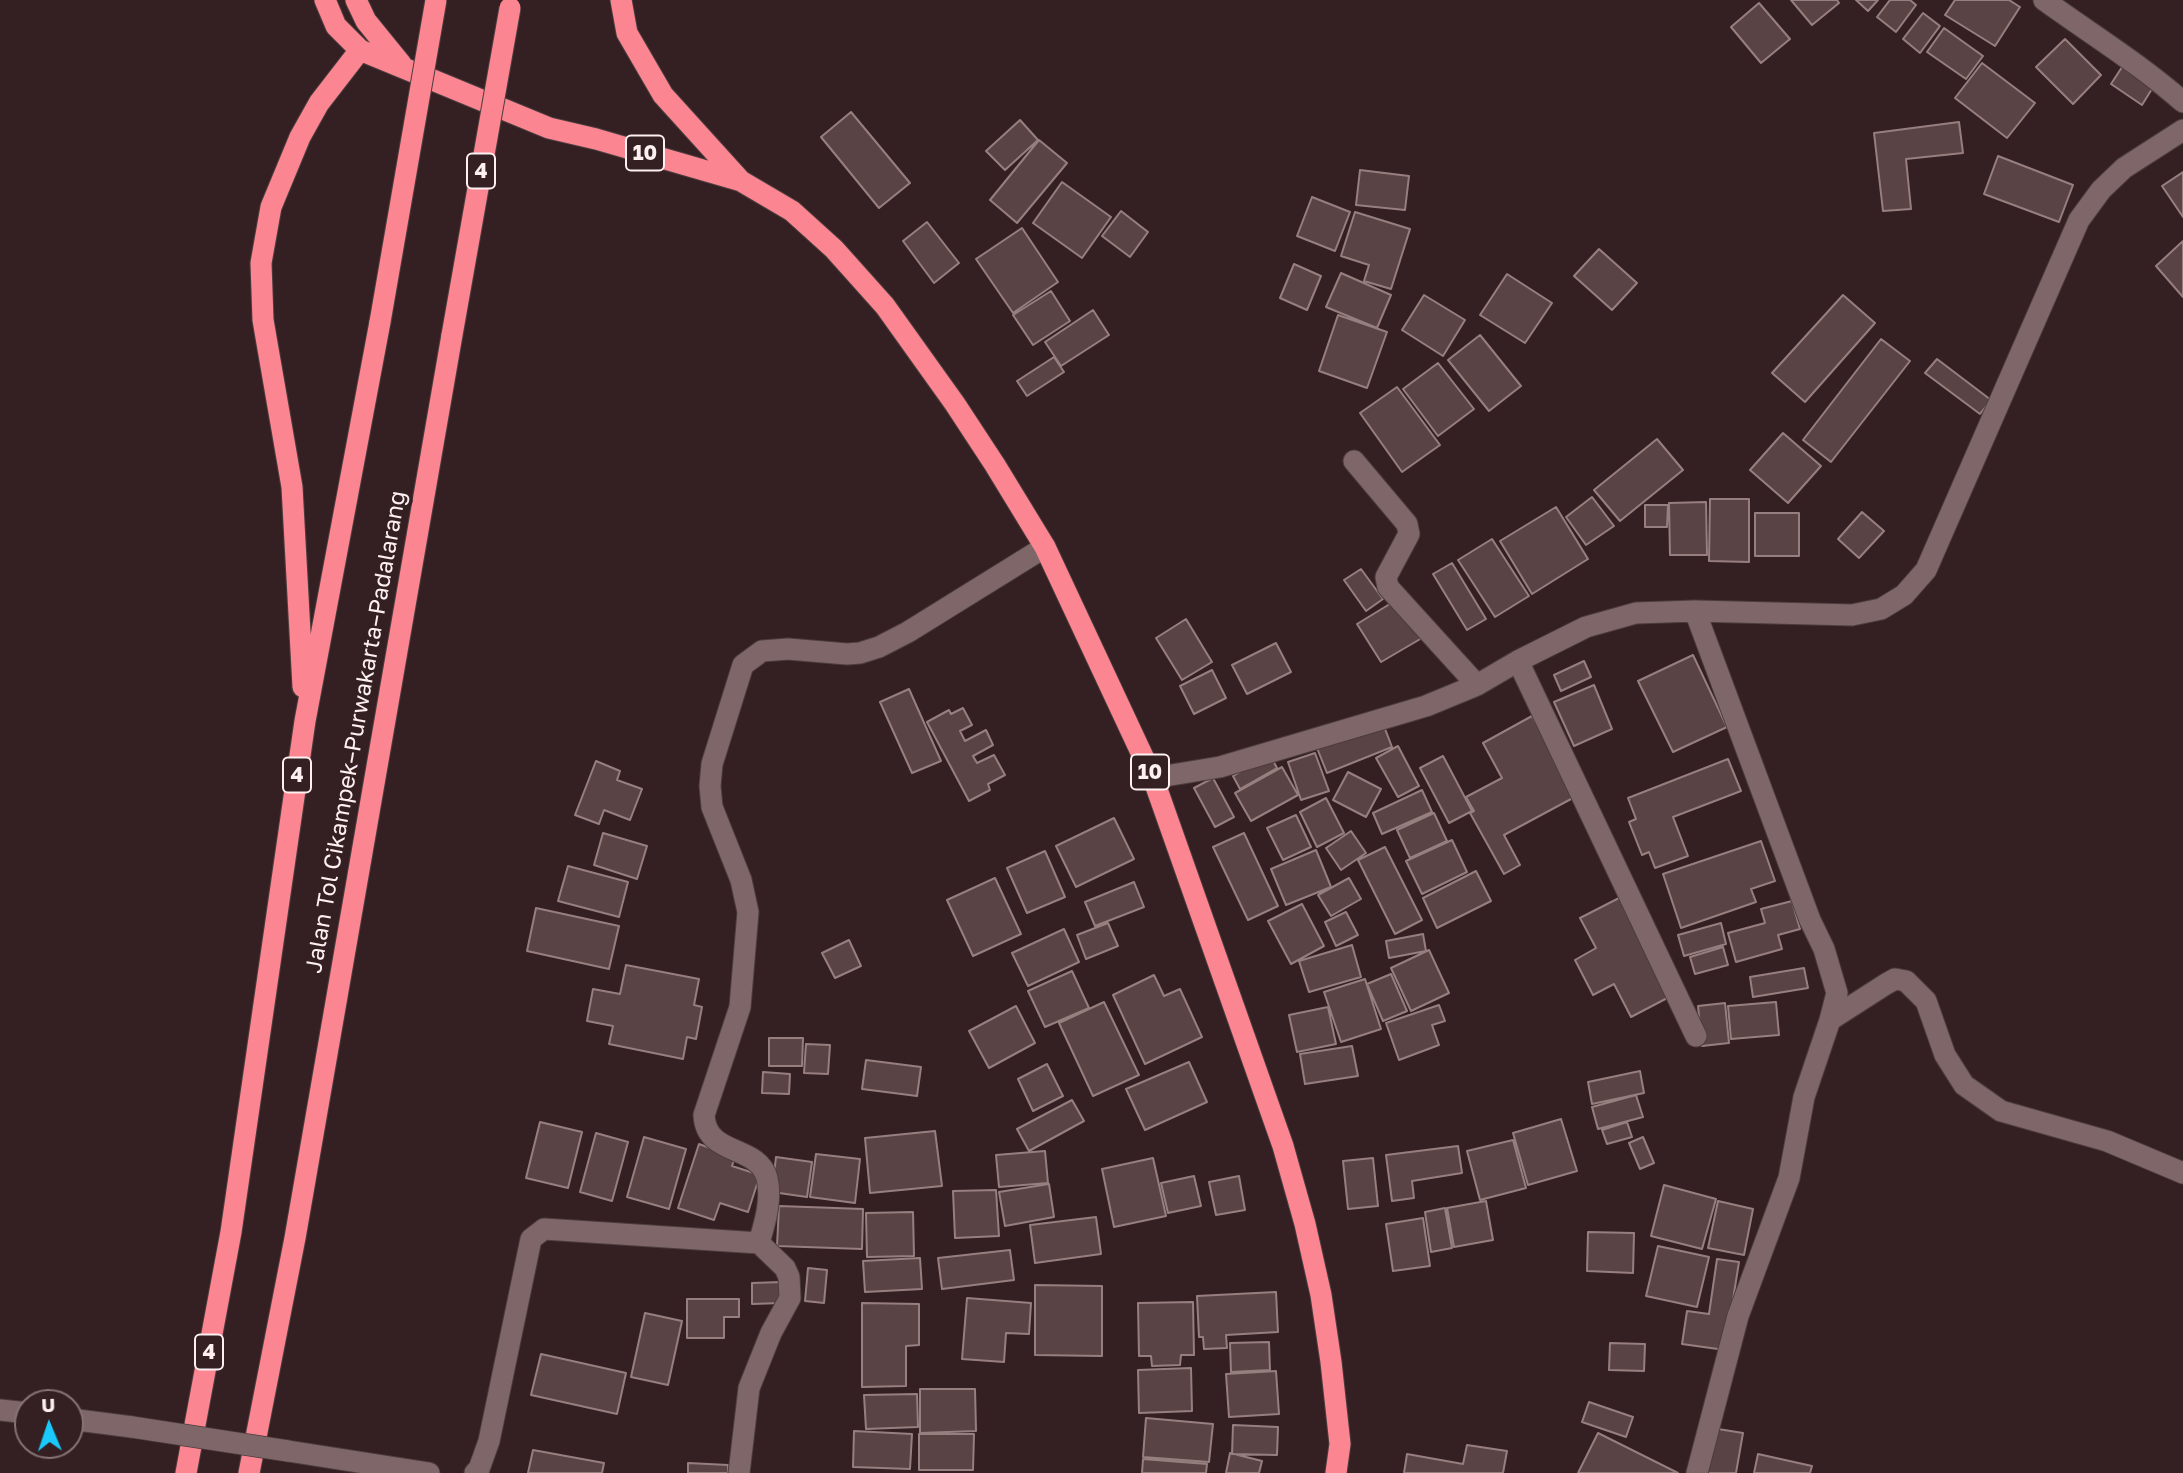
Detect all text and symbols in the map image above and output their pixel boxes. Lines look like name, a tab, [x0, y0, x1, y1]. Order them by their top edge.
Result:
road number: 10	[626, 136, 664, 170]
road number: 4	[467, 154, 495, 188]
street label: Jalan Tol Cikampek–Purwakarta–Padalarang	[300, 489, 412, 975]
road number: 10	[1131, 754, 1169, 790]
road number: 4	[283, 758, 311, 792]
road number: 4	[195, 1334, 223, 1370]
north arrow	[14, 1389, 84, 1459]
text: U	[41, 1393, 56, 1416]

